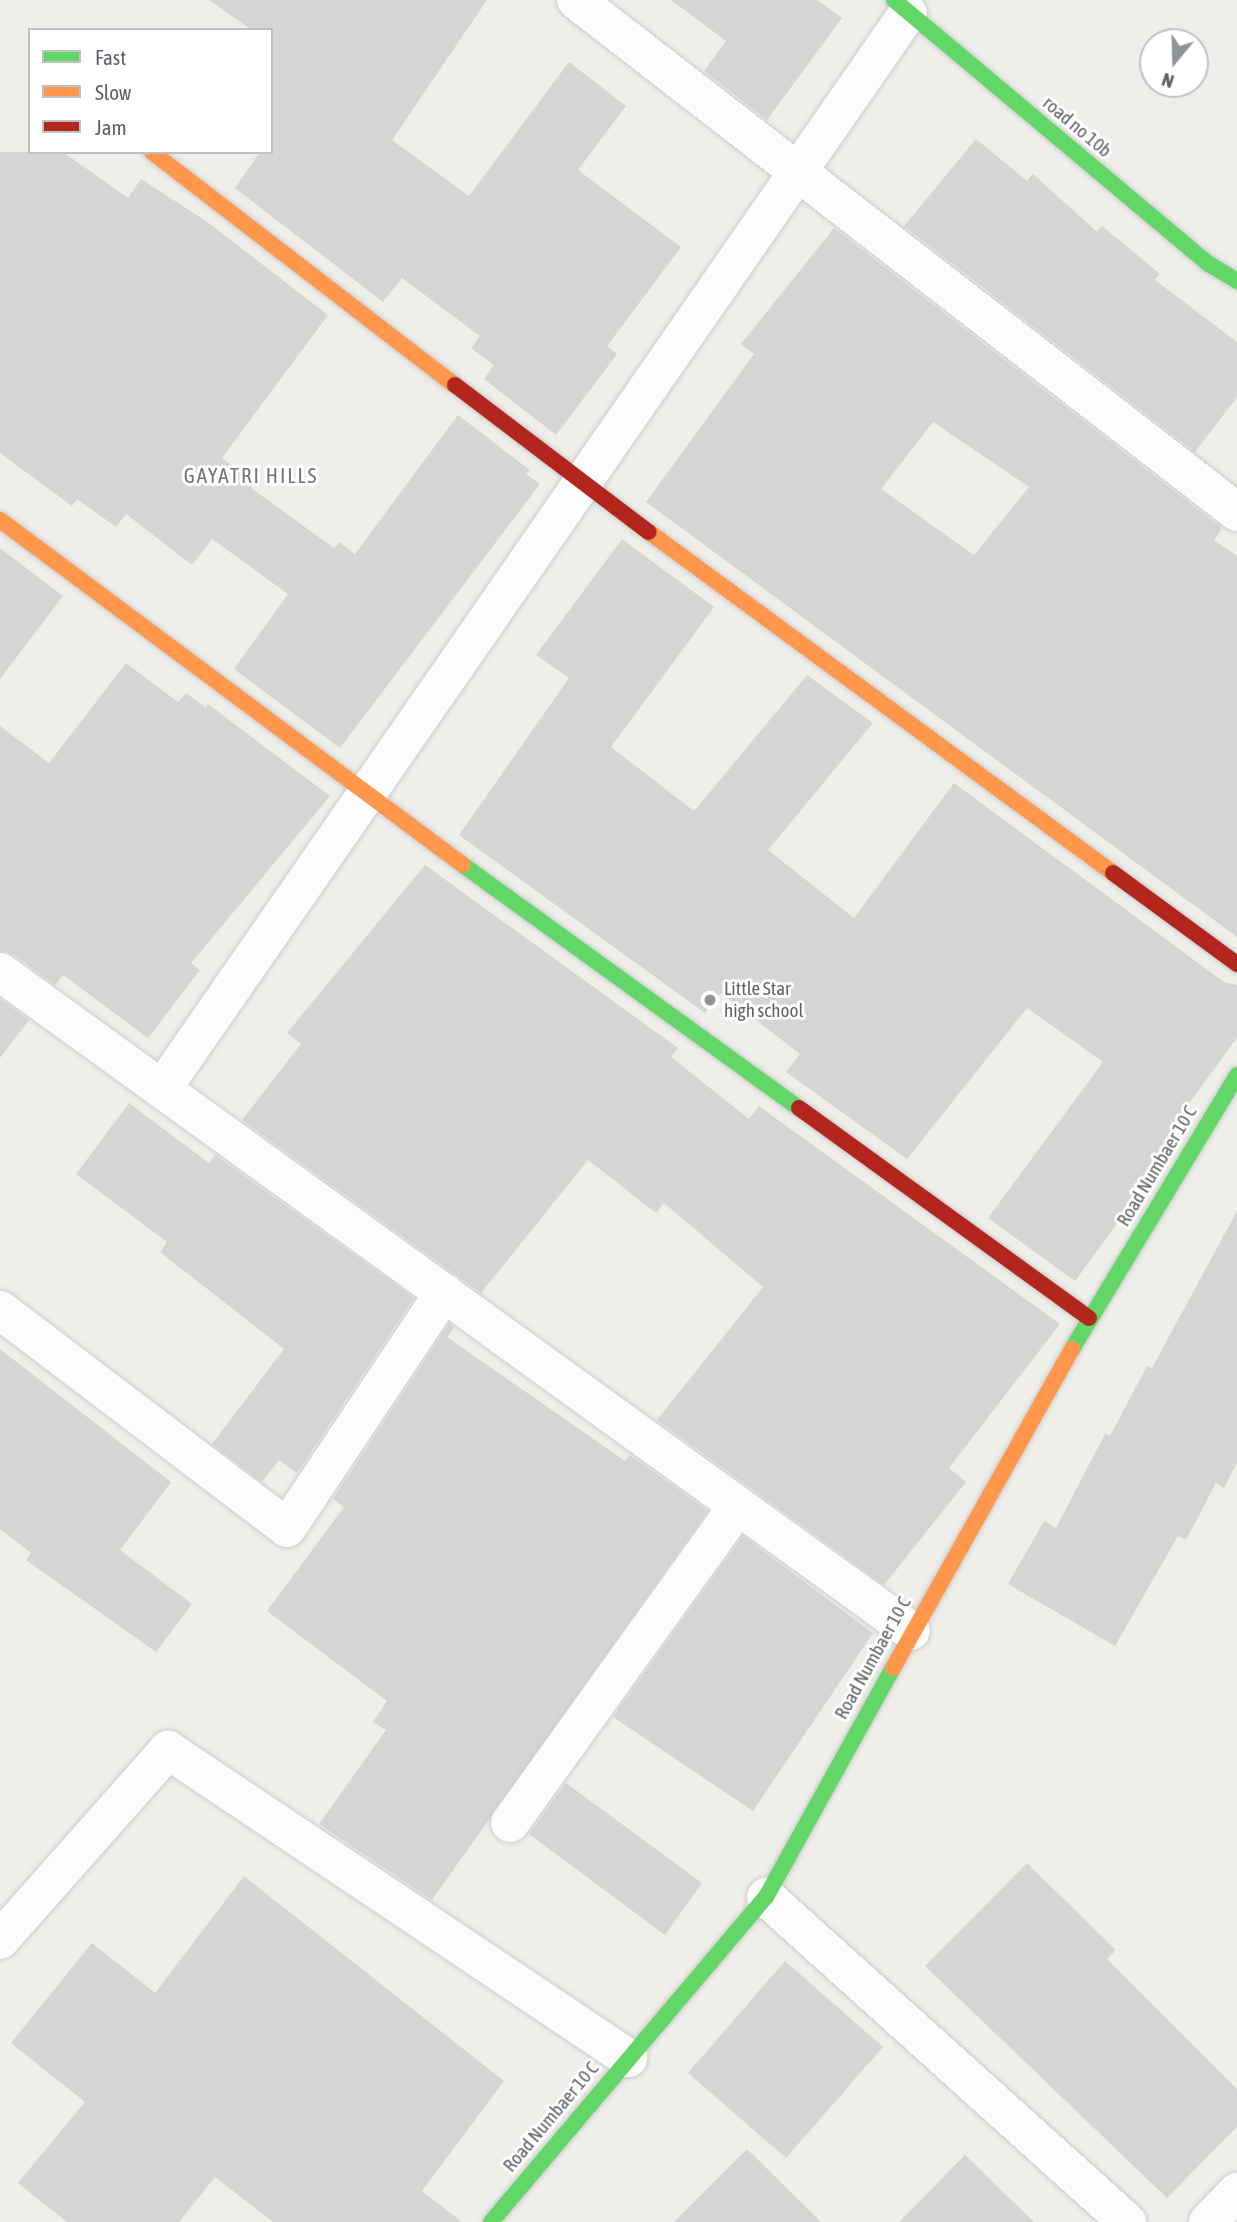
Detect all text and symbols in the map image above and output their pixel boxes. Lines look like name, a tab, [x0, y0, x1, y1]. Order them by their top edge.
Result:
legend	[28, 28, 273, 154]
north arrow	[1139, 28, 1209, 98]
text: Fast	[95, 45, 126, 69]
text: N	[1159, 69, 1177, 93]
text: Slow	[95, 80, 131, 104]
street label: road no 10b	[1038, 92, 1116, 162]
text: Jam	[95, 115, 127, 139]
district label: GAYATRI HILLS	[185, 462, 317, 488]
place label: Little Star high school	[724, 978, 803, 1022]
marker: Little Star high school	[702, 992, 718, 1008]
street label: Road Numbaer 10 C	[1112, 1102, 1202, 1230]
street label: Road Numbaer 10 C	[830, 1593, 916, 1723]
street label: Road Numbaer 10 C	[498, 2057, 604, 2177]

